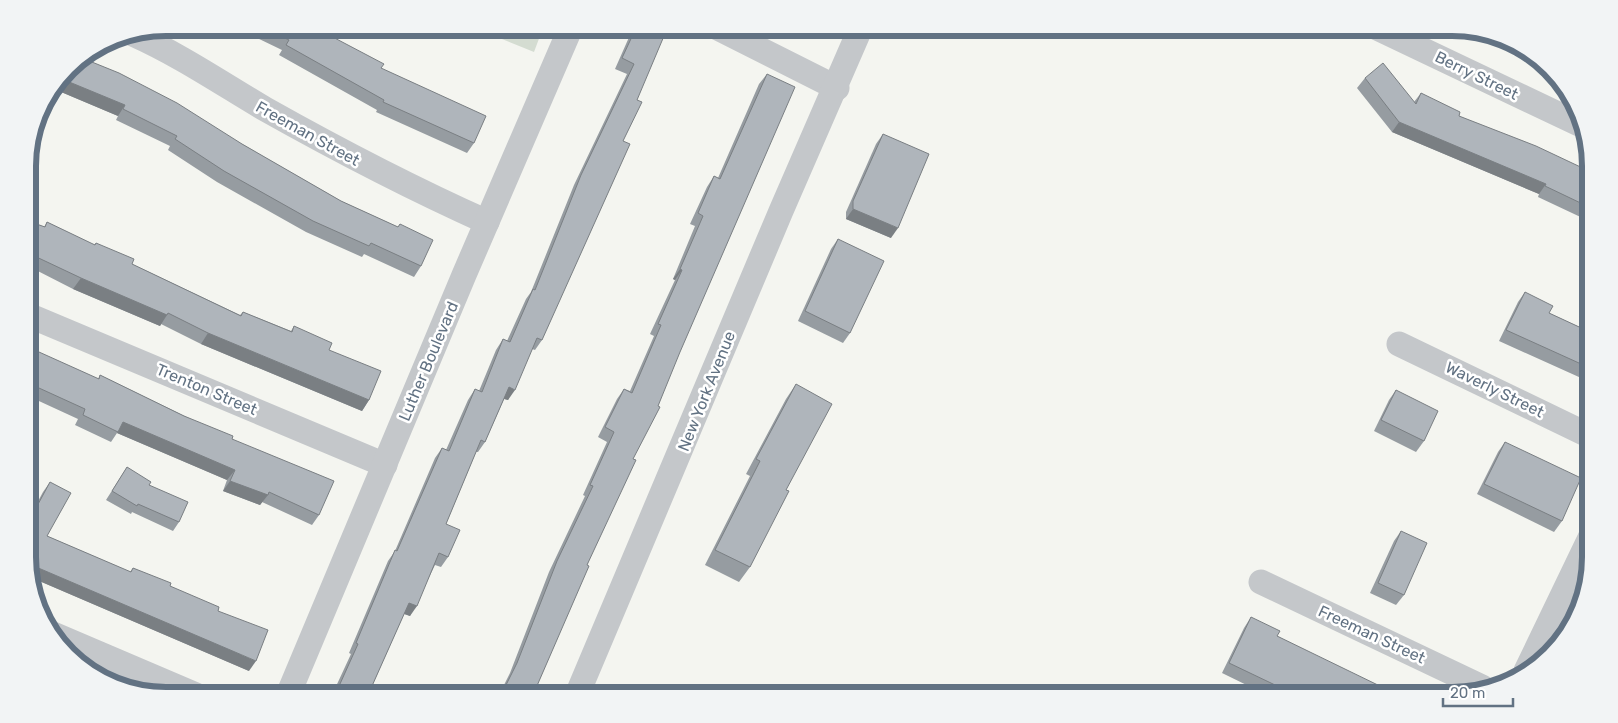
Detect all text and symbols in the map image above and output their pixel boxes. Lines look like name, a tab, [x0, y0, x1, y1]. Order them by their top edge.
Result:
street label: Berry Street	[1432, 47, 1522, 104]
street label: Freeman Street	[252, 97, 363, 170]
street label: Luther Boulevard	[395, 299, 462, 424]
street label: New York Avenue	[674, 328, 739, 454]
street label: Waverly Street	[1442, 357, 1547, 421]
street label: Trenton Street	[154, 360, 260, 419]
street label: Freeman Street	[1315, 601, 1428, 668]
scale bar	[1443, 676, 1513, 708]
text: 20 m	[1450, 684, 1485, 702]

